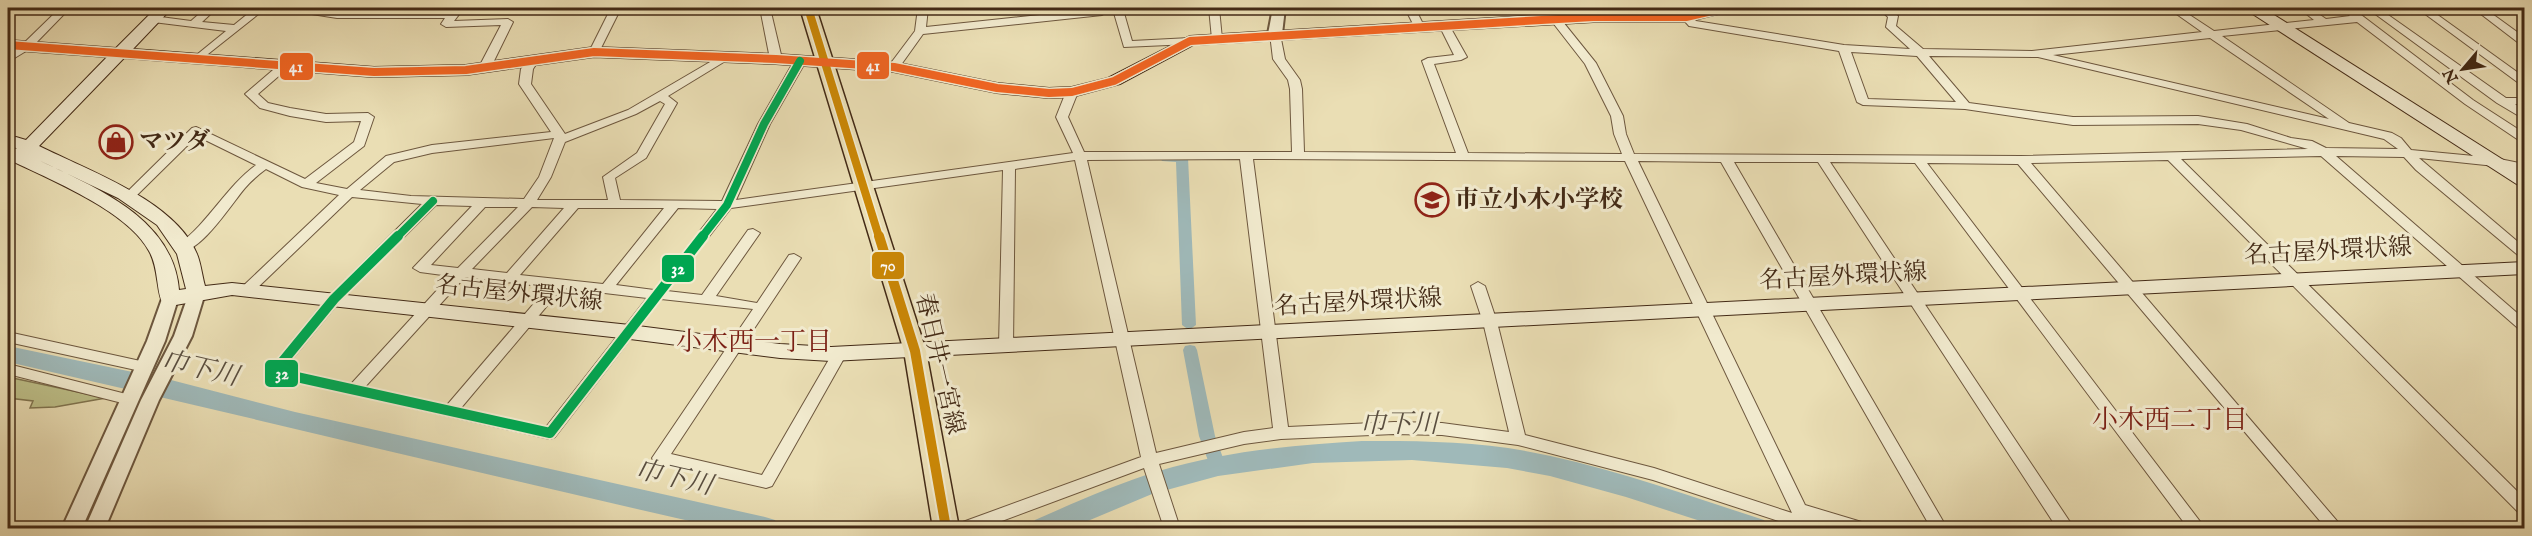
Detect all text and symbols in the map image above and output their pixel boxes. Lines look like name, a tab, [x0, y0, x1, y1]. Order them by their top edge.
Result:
north arrow	[2433, 39, 2493, 99]
line badge: 41	[856, 51, 890, 80]
line badge: 41	[279, 52, 314, 81]
text: 41	[866, 57, 880, 77]
text: 41	[289, 58, 303, 78]
text: N	[2439, 64, 2464, 87]
shop icon: マツダ	[98, 124, 134, 160]
place label: マツダ	[139, 127, 210, 158]
school or university icon: 市立小木小学校	[1414, 182, 1450, 218]
place label: 市立小木小学校	[1455, 185, 1623, 216]
street label: 名古屋外環状線	[2243, 232, 2413, 272]
line badge: 70	[871, 251, 905, 280]
line badge: 32	[661, 254, 695, 283]
text: 70	[880, 257, 896, 277]
street label: 名古屋外環状線	[1758, 257, 1928, 297]
text: 32	[671, 260, 685, 280]
street label: 名古屋外環状線	[434, 270, 604, 318]
street label: 名古屋外環状線	[1273, 283, 1443, 323]
street label: 春日井一宮線	[908, 290, 970, 438]
district label: 小木西一丁目	[676, 326, 832, 359]
water label: 巾下川	[158, 344, 245, 395]
line badge: 32	[264, 359, 299, 388]
text: 32	[275, 365, 289, 385]
district label: 小木西二丁目	[2092, 404, 2248, 437]
water label: 巾下川	[1360, 408, 1441, 441]
water label: 巾下川	[632, 453, 719, 504]

